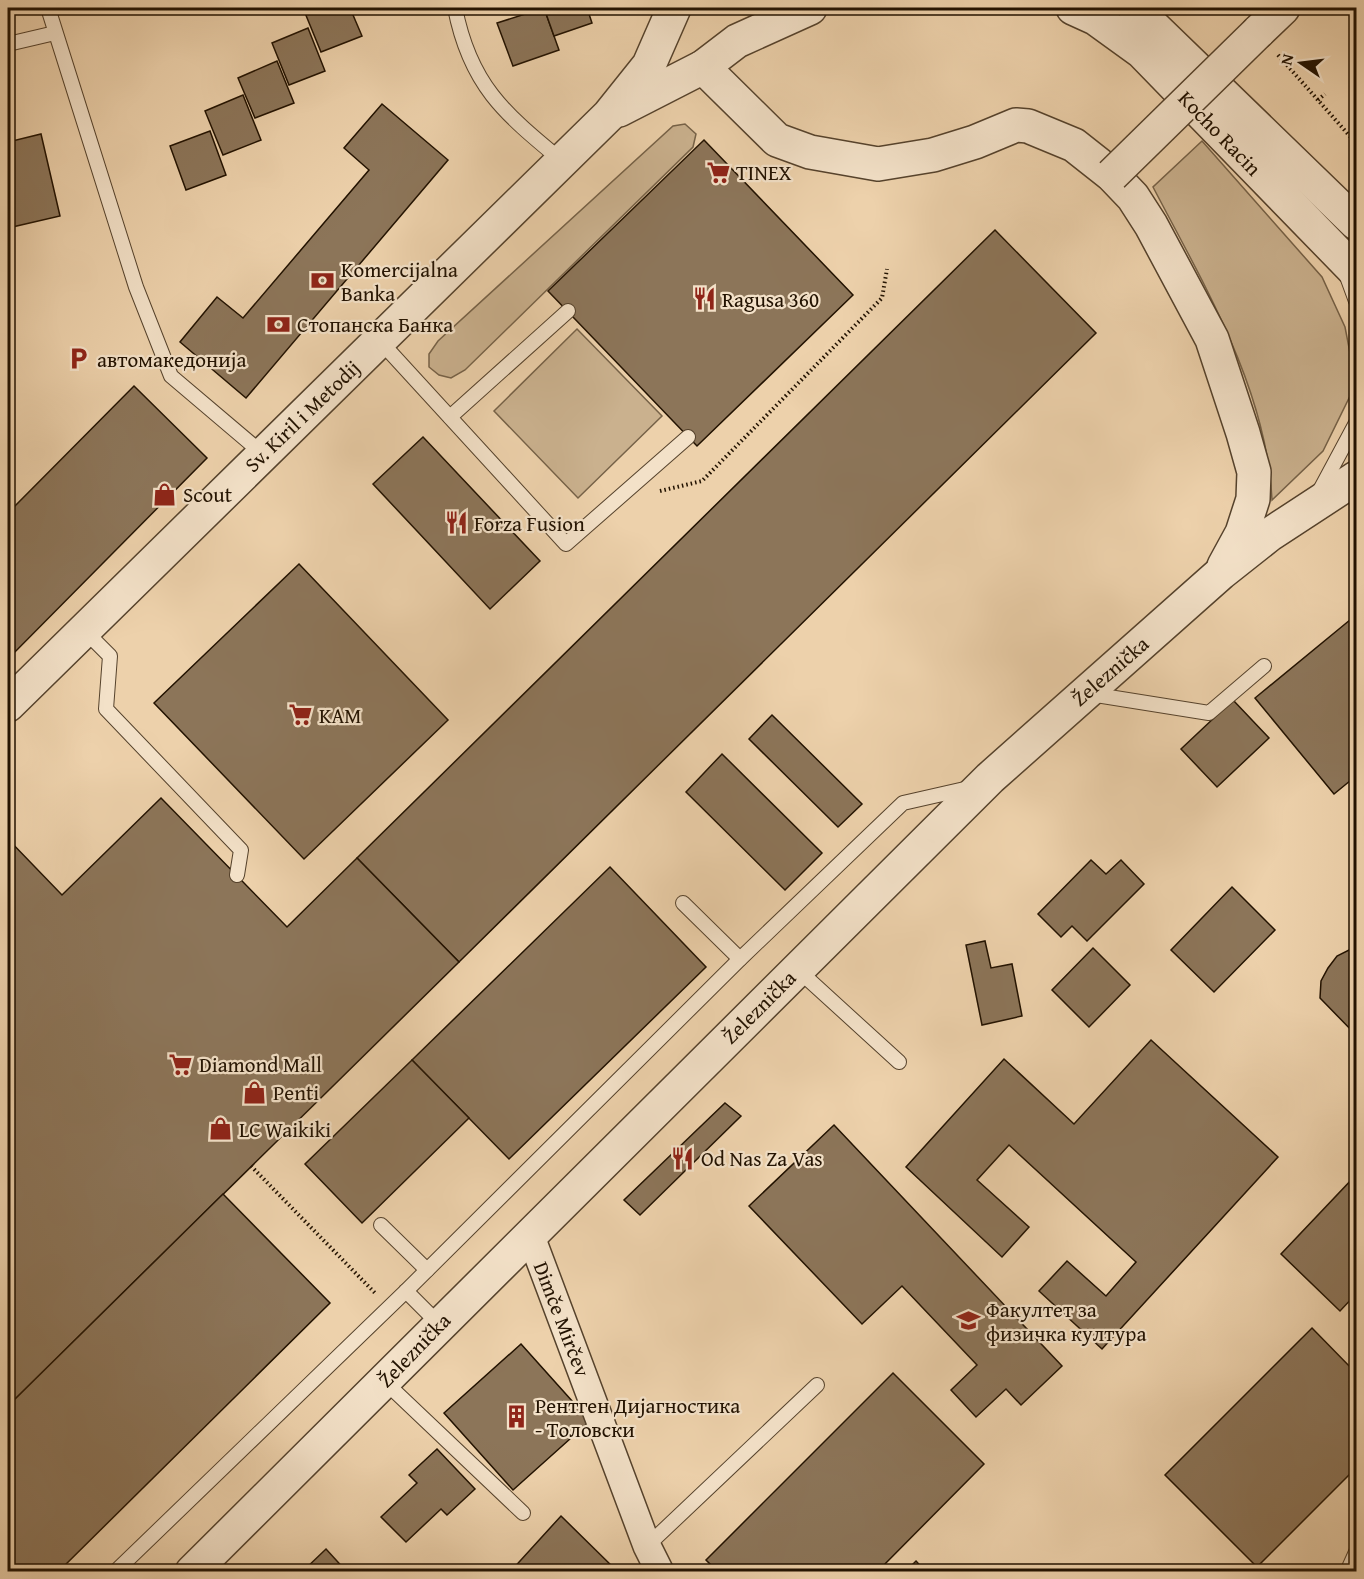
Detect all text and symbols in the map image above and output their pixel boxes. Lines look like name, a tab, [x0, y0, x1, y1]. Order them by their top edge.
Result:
north arrow	[1271, 33, 1331, 93]
text: N	[1274, 51, 1299, 67]
street label: Kocho Racin	[1171, 83, 1269, 183]
place label: TINEX	[736, 157, 792, 188]
supermarket icon: TINEX	[705, 159, 731, 185]
place label: Komercijalna Banka	[341, 254, 458, 309]
bank icon: Komercijalna Banka	[310, 268, 336, 294]
place label: Ragusa 360	[722, 284, 819, 315]
restaurant icon: Ragusa 360	[691, 286, 717, 312]
place label: Стопанска Банка	[297, 309, 453, 340]
bank icon: Стопанска Банка	[266, 311, 292, 337]
place label: автомакедонија	[97, 344, 246, 375]
parking icon: автомакедонија	[66, 346, 92, 372]
street label: Sv. Kiril i Metodij	[237, 353, 367, 479]
place label: Scout	[183, 479, 233, 510]
shop icon: Scout	[152, 481, 178, 507]
place label: Forza Fusion	[474, 508, 585, 539]
restaurant icon: Forza Fusion	[443, 510, 469, 536]
street label: Železnička	[1065, 629, 1156, 713]
place label: KAM	[319, 700, 361, 731]
supermarket icon: KAM	[288, 702, 314, 728]
street label: Železnička	[715, 963, 803, 1051]
place label: Diamond Mall	[199, 1049, 322, 1080]
supermarket icon: Diamond Mall	[168, 1051, 194, 1077]
place label: Penti	[273, 1077, 319, 1108]
shop icon: Penti	[242, 1079, 268, 1105]
place label: LC Waikiki	[239, 1114, 331, 1145]
shop icon: LC Waikiki	[208, 1116, 234, 1142]
place label: Od Nas Za Vas	[701, 1143, 823, 1174]
restaurant icon: Od Nas Za Vas	[670, 1145, 696, 1171]
street label: Dimče Mirčev	[526, 1257, 598, 1382]
place label: Факултет за физичка култура	[986, 1294, 1146, 1349]
street label: Železnička	[370, 1306, 458, 1394]
school or university icon: Факултет за физичка култура	[955, 1308, 981, 1334]
place label: Рентген Дијагностика - Толовски	[535, 1390, 740, 1445]
building icon: Рентген Дијагностика - Толовски	[504, 1404, 530, 1430]

